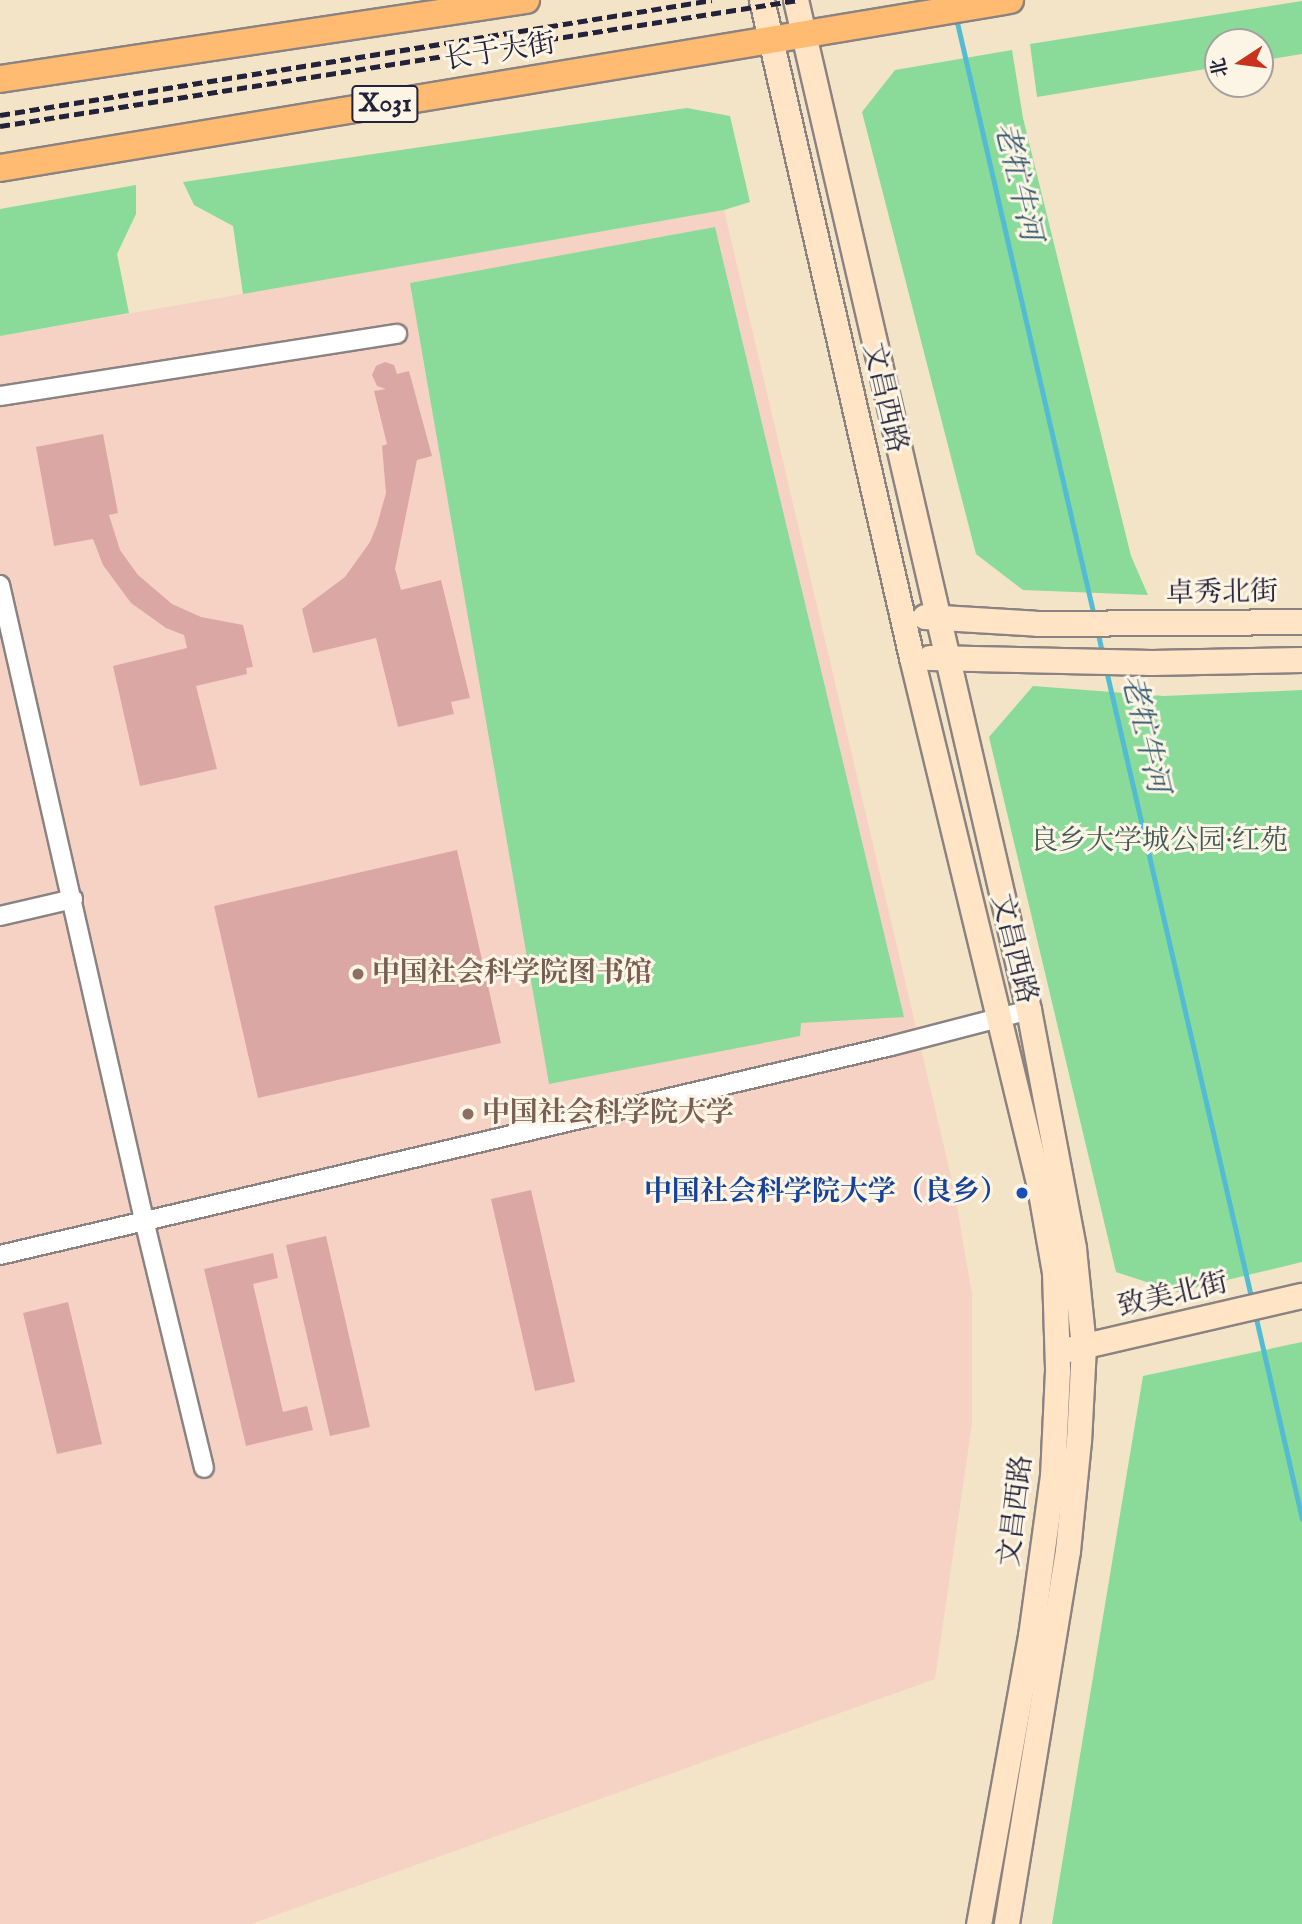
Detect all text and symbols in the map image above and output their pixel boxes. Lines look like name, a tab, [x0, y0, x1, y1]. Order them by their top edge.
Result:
street label: 长于大街	[442, 28, 558, 78]
north arrow	[1204, 28, 1274, 98]
text: 北	[1207, 55, 1234, 79]
road number: X031	[350, 82, 420, 127]
water label: 老牤牛河	[986, 119, 1048, 245]
street label: 文昌西路	[855, 340, 913, 456]
street label: 卓秀北街	[1166, 576, 1278, 612]
water label: 老牤牛河	[1113, 671, 1175, 797]
park label: 良乡大学城公园·红苑	[1030, 825, 1288, 859]
street label: 文昌西路	[983, 891, 1043, 1007]
place label: 中国社会科学院图书馆	[372, 957, 652, 991]
marker: 中国社会科学院图书馆	[350, 966, 366, 982]
place label: 中国社会科学院大学	[482, 1097, 734, 1131]
marker: 中国社会科学院大学	[460, 1106, 476, 1122]
place label: 中国社会科学院大学（良乡）	[644, 1176, 1008, 1210]
marker: 中国社会科学院大学（良乡）	[1014, 1185, 1030, 1201]
street label: 致美北街	[1115, 1267, 1231, 1325]
street label: 文昌西路	[994, 1453, 1040, 1569]

